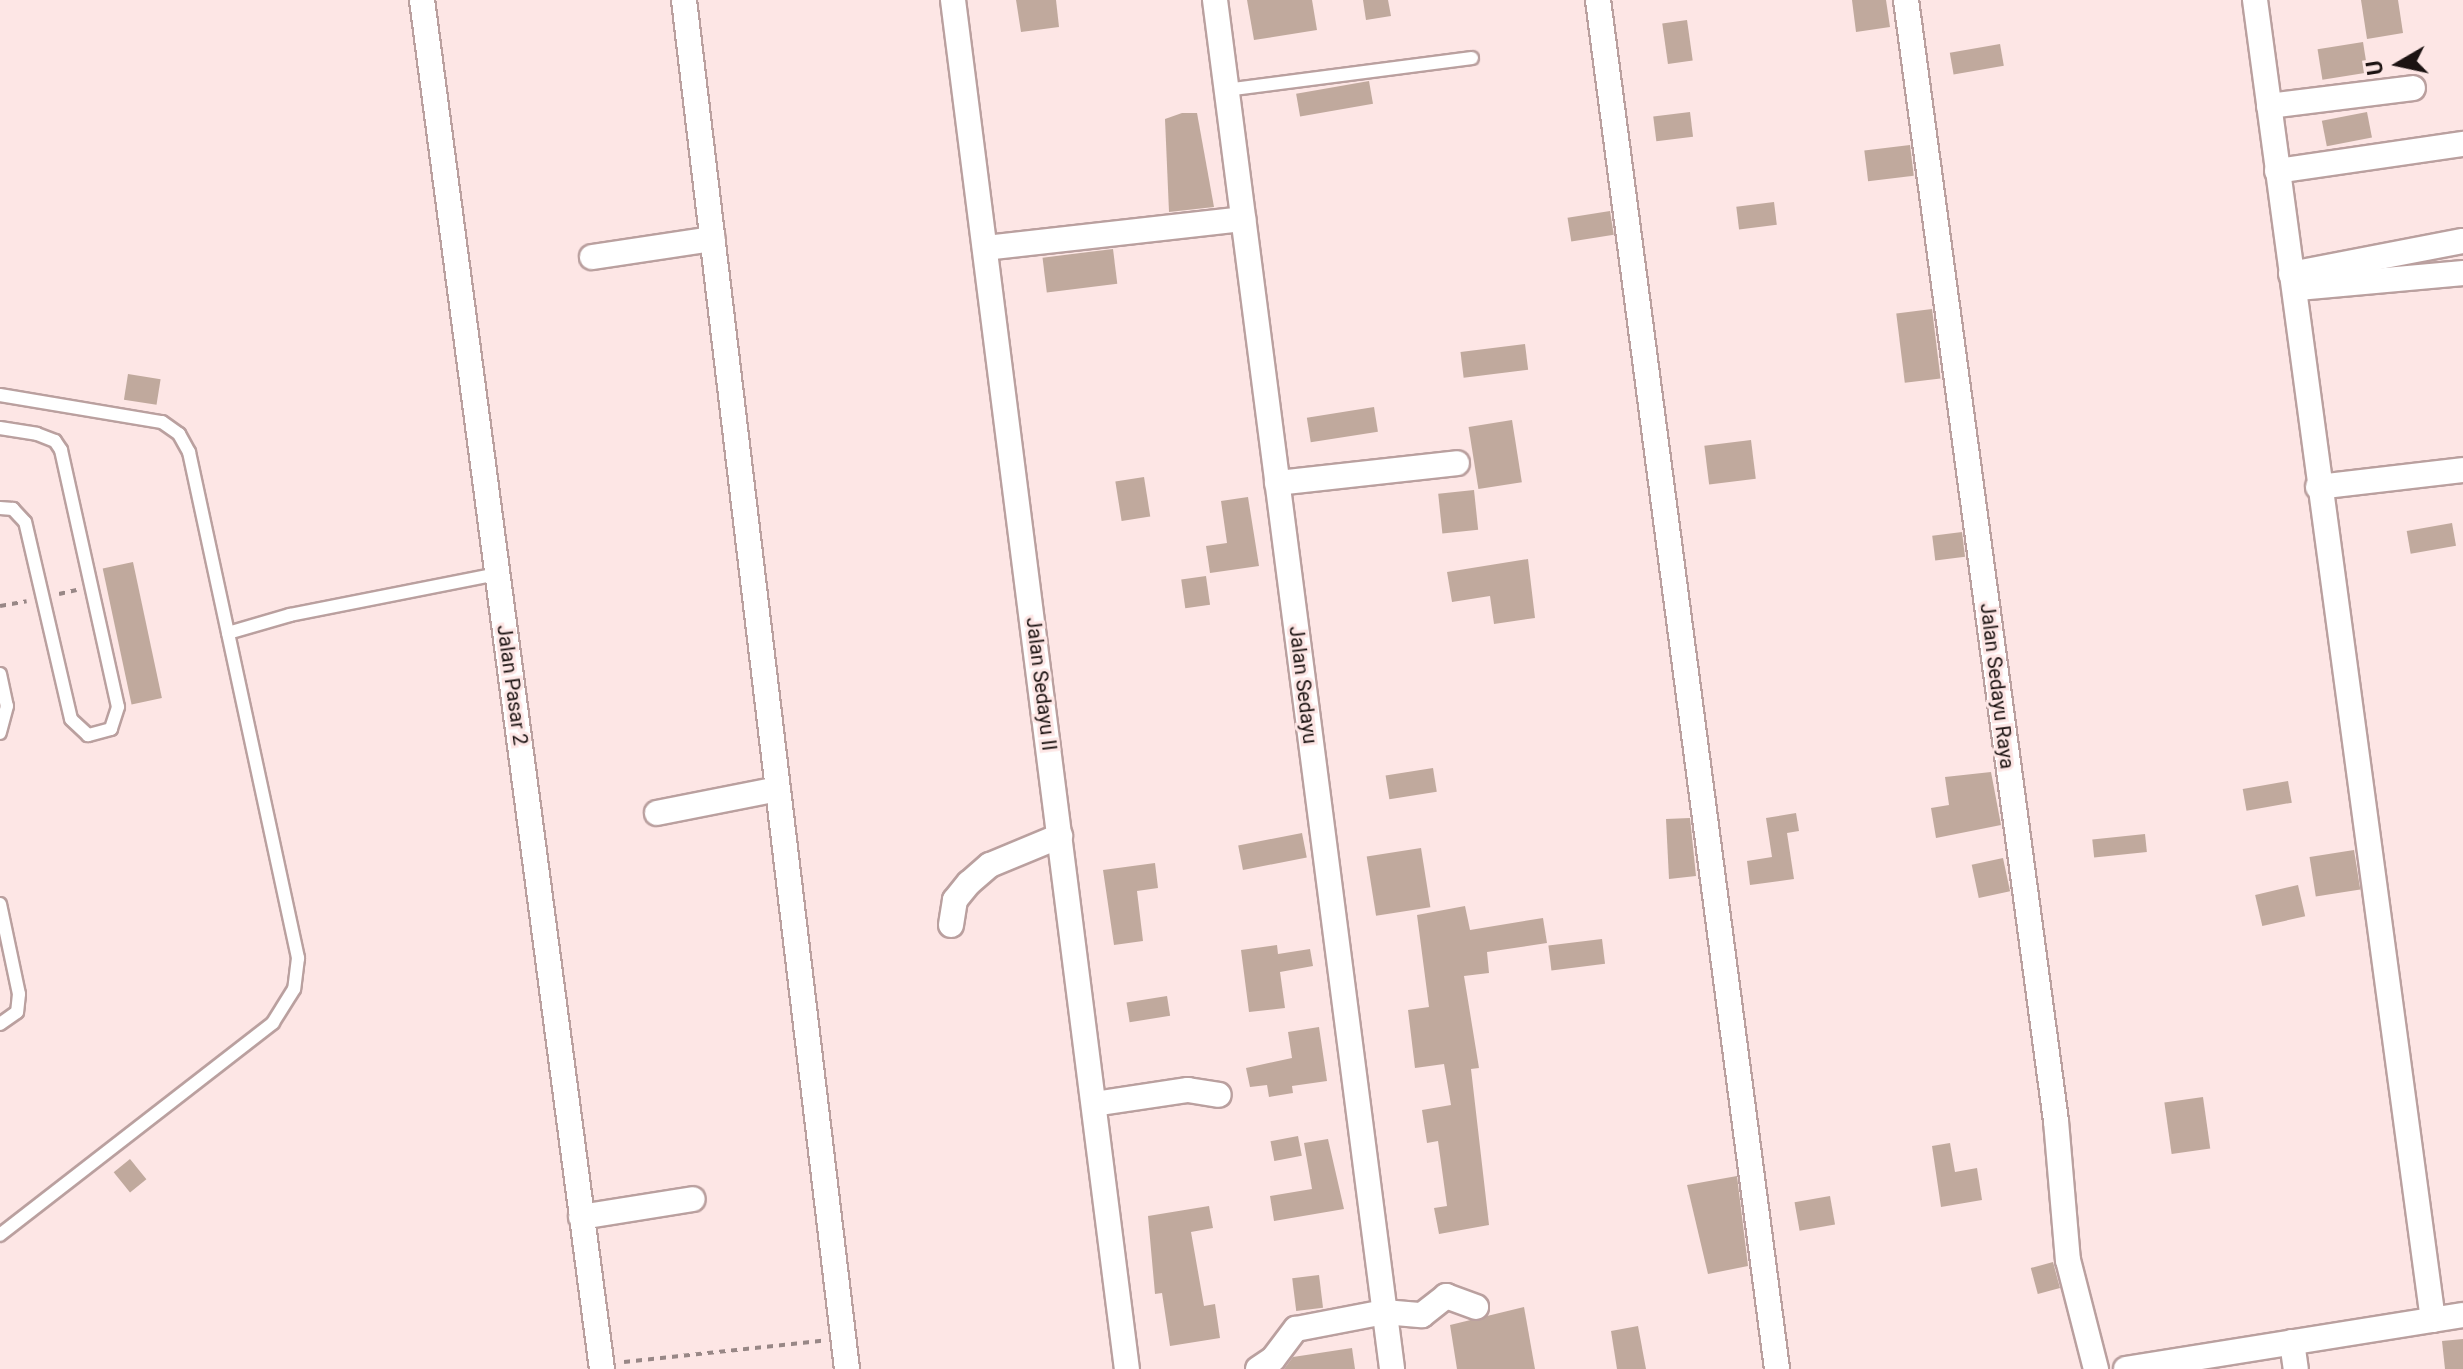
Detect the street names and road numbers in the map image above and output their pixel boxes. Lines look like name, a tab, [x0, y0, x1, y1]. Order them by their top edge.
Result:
street label: Jalan Sedayu Raya	[1975, 602, 2019, 770]
street label: Jalan Sedayu II	[1021, 616, 1061, 752]
street label: Jalan Pasar 2	[492, 623, 532, 747]
street label: Jalan Sedayu	[1284, 625, 1322, 745]

